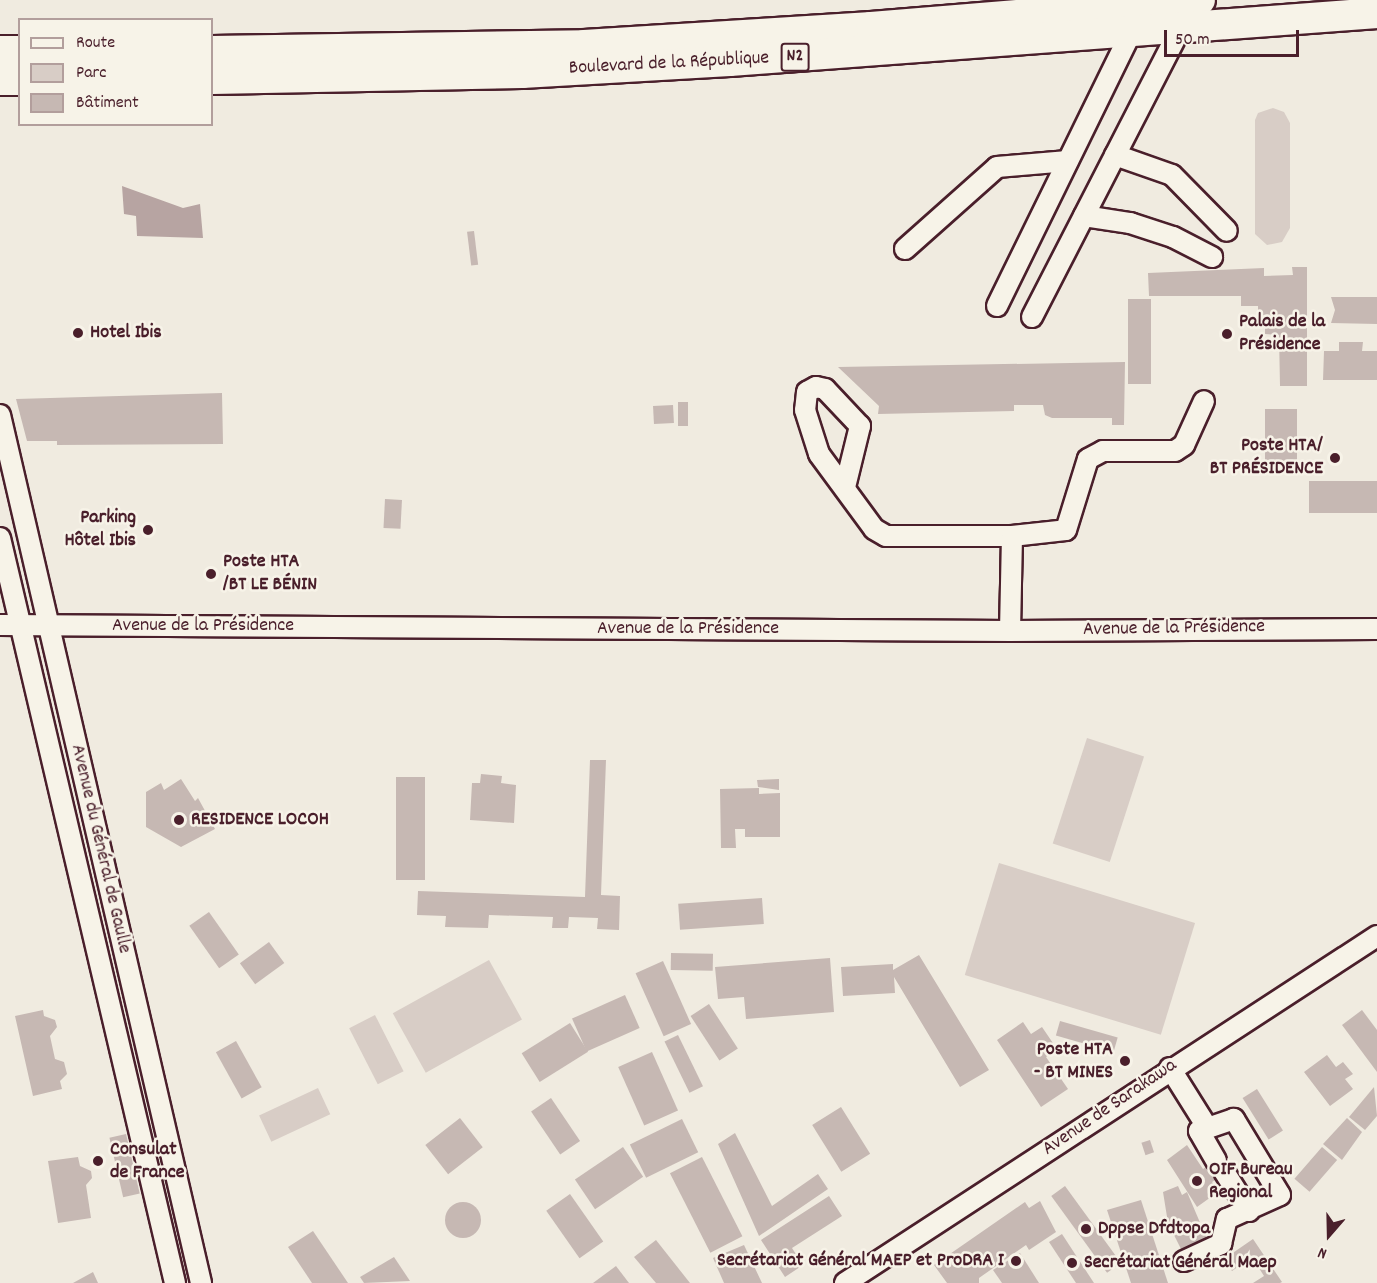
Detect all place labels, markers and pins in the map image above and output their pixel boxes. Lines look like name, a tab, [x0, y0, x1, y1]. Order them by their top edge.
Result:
place label: Palais de la Présidence	[1239, 310, 1325, 357]
place label: Hotel Ibis	[90, 321, 162, 345]
marker: Hotel Ibis	[71, 326, 85, 340]
marker: Palais de la Présidence	[1220, 327, 1234, 341]
place label: Poste HTA/ BT PRÉSIDENCE	[1210, 434, 1323, 481]
marker: Poste HTA/ BT PRÉSIDENCE	[1328, 451, 1342, 465]
place label: Parking Hôtel Ibis	[64, 506, 136, 553]
marker: Parking Hôtel Ibis	[141, 523, 155, 537]
place label: Poste HTA /BT LE BÉNIN	[223, 550, 317, 597]
marker: Poste HTA /BT LE BÉNIN	[204, 567, 218, 581]
place label: RESIDENCE LOCOH	[191, 808, 329, 832]
marker: RESIDENCE LOCOH	[172, 813, 186, 827]
place label: Poste HTA - BT MINES	[1034, 1038, 1113, 1085]
marker: Poste HTA - BT MINES	[1118, 1054, 1132, 1068]
place label: Consulat de France	[110, 1138, 185, 1185]
marker: Consulat de France	[91, 1154, 105, 1168]
place label: OIF Bureau Regional	[1209, 1158, 1292, 1205]
marker: OIF Bureau Regional	[1190, 1174, 1204, 1188]
place label: Dppse Dfdtopa	[1098, 1217, 1210, 1241]
marker: Dppse Dfdtopa	[1079, 1222, 1093, 1236]
place label: Secrétariat Général MAEP et ProDRA I	[717, 1249, 1004, 1273]
place label: Secrétariat Général Maep	[1084, 1251, 1277, 1275]
marker: Secrétariat Général MAEP et ProDRA I	[1009, 1254, 1023, 1268]
marker: Secrétariat Général Maep	[1065, 1256, 1079, 1270]

